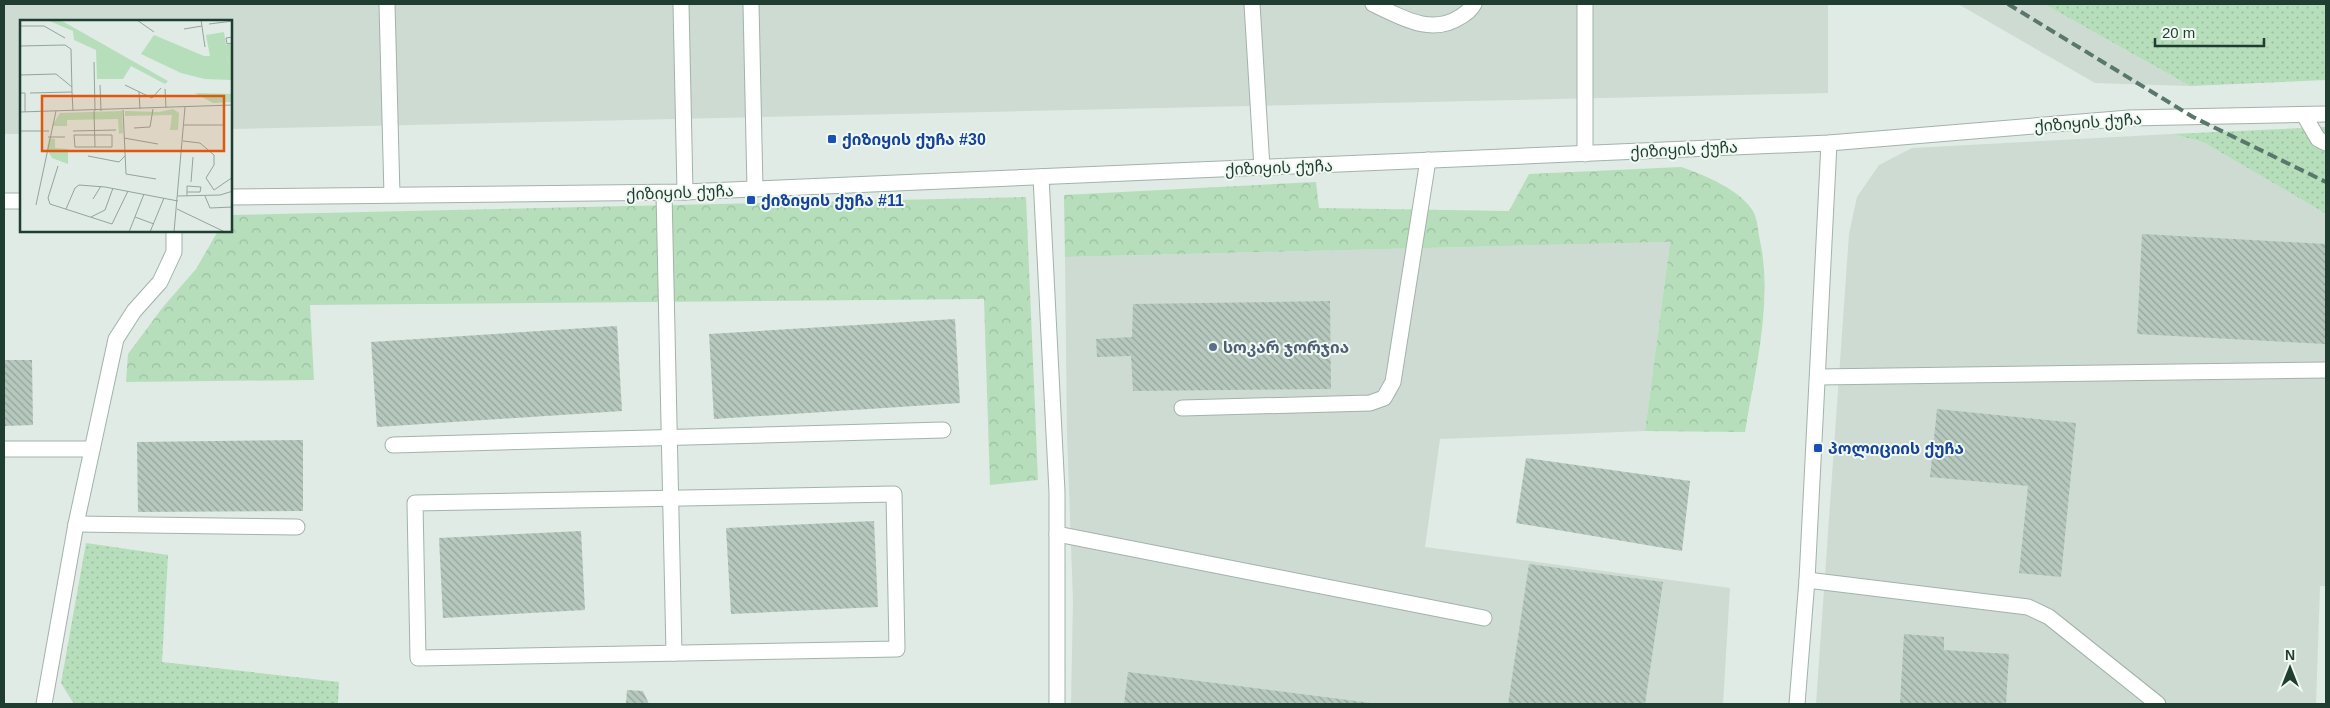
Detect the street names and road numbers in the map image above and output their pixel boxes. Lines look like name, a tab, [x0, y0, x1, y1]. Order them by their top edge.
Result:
street label: ქიზიყის ქუჩა	[2034, 110, 2142, 136]
street label: ქიზიყის ქუჩა	[1630, 138, 1738, 162]
street label: ქიზიყის ქუჩა	[1225, 157, 1333, 179]
street label: ქიზიყის ქუჩა	[626, 182, 734, 204]

